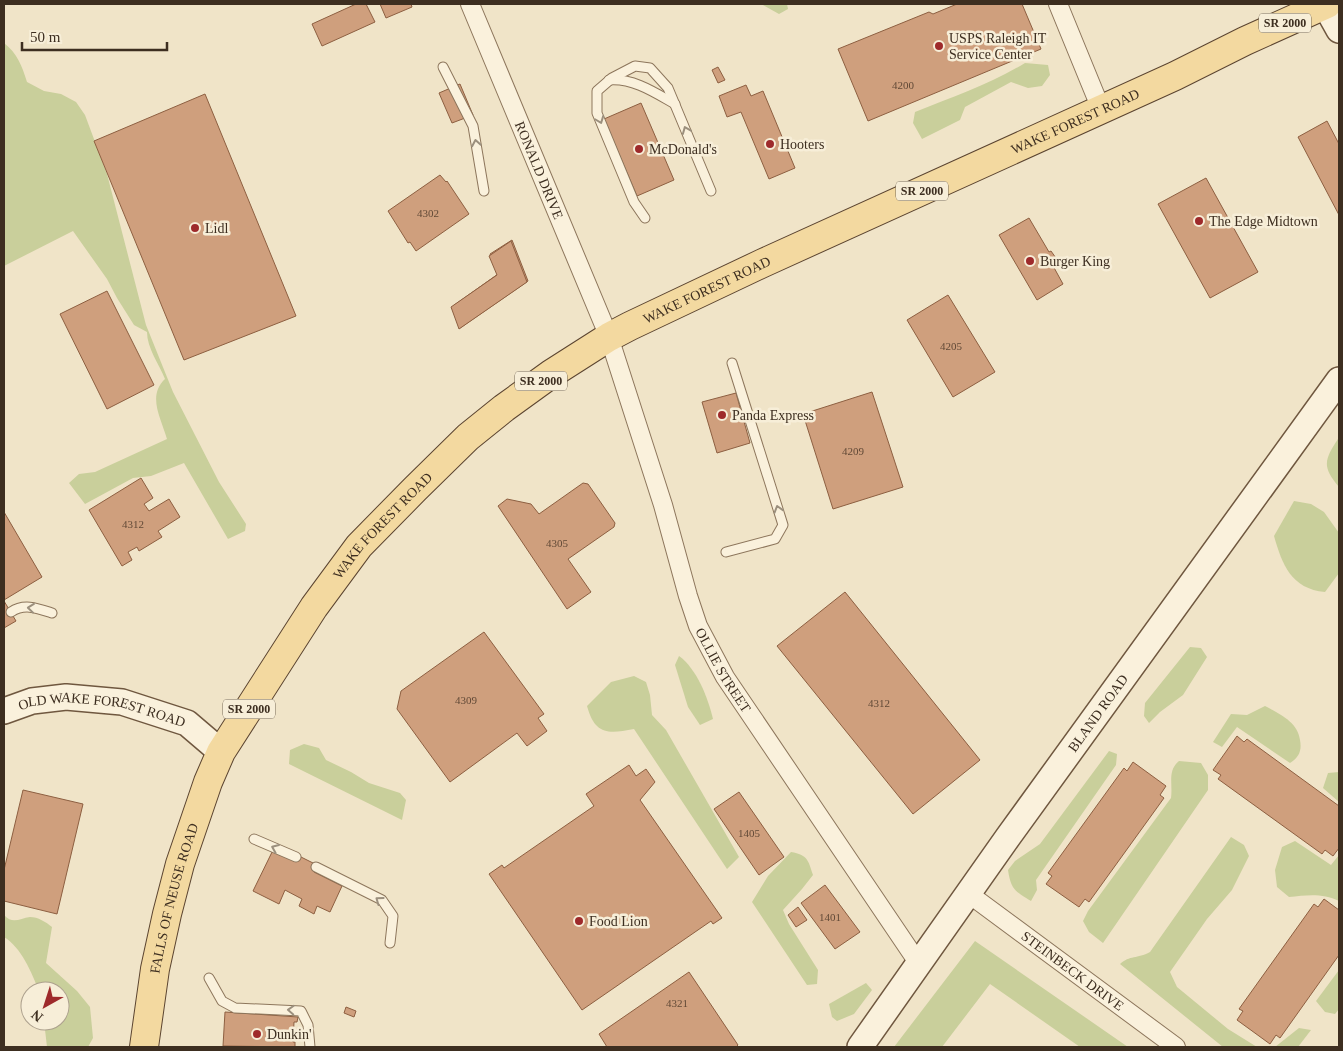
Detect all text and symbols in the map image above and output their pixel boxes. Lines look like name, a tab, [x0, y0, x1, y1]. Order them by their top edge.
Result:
road number: SR 2000	[1259, 13, 1311, 32]
scale bar	[22, 20, 168, 52]
text: 50 m	[30, 29, 61, 45]
place label: USPS Raleigh IT Service Center	[949, 31, 1047, 62]
marker: USPS Raleigh IT Service Center	[933, 40, 945, 52]
house number: 4200	[892, 79, 915, 91]
street label: WAKE FOREST ROAD	[1009, 86, 1142, 157]
one-way arrow	[594, 115, 604, 124]
street label: RONALD DRIVE	[512, 119, 566, 221]
one-way arrow	[681, 126, 692, 135]
place label: Hooters	[780, 137, 824, 152]
marker: Hooters	[764, 138, 776, 150]
one-way arrow	[471, 139, 481, 147]
place label: McDonald's	[649, 142, 717, 157]
marker: McDonald's	[633, 143, 645, 155]
road number: SR 2000	[896, 182, 948, 200]
house number: 4302	[417, 207, 439, 219]
place label: The Edge Midtown	[1209, 214, 1318, 229]
marker: The Edge Midtown	[1193, 215, 1205, 227]
place label: Lidl	[205, 221, 228, 236]
marker: Lidl	[189, 222, 201, 234]
street label: WAKE FOREST ROAD	[641, 253, 773, 326]
place label: Burger King	[1040, 254, 1110, 269]
marker: Burger King	[1024, 255, 1036, 267]
house number: 4205	[940, 340, 963, 352]
road number: SR 2000	[515, 372, 567, 391]
place label: Panda Express	[732, 408, 814, 423]
marker: Panda Express	[716, 409, 728, 421]
house number: 4209	[842, 445, 865, 457]
street label: WAKE FOREST ROAD	[330, 469, 435, 582]
one-way arrow	[773, 505, 783, 514]
house number: 4312	[122, 518, 144, 530]
house number: 4305	[546, 537, 569, 549]
one-way arrow	[27, 603, 35, 614]
street label: OLLIE STREET	[693, 625, 754, 715]
street label: BLAND ROAD	[1065, 672, 1131, 754]
street label: OLD WAKE FOREST ROAD	[16, 689, 188, 730]
house number: 4309	[455, 694, 478, 706]
house number: 4312	[868, 697, 890, 709]
road number: SR 2000	[223, 700, 275, 719]
street label: FALLS OF NEUSE ROAD	[147, 821, 201, 974]
house number: 1405	[738, 827, 761, 839]
one-way arrow	[271, 844, 280, 855]
one-way arrow	[375, 897, 385, 906]
house number: 1401	[819, 911, 841, 923]
place label: Food Lion	[589, 914, 648, 929]
marker: Food Lion	[573, 915, 585, 927]
street label: STEINBECK DRIVE	[1019, 928, 1127, 1013]
north arrow	[20, 981, 70, 1031]
house number: 4321	[666, 997, 688, 1009]
one-way arrow	[286, 1005, 294, 1016]
text: N	[28, 1007, 46, 1025]
place label: Dunkin'	[267, 1027, 312, 1042]
marker: Dunkin'	[251, 1028, 263, 1040]

